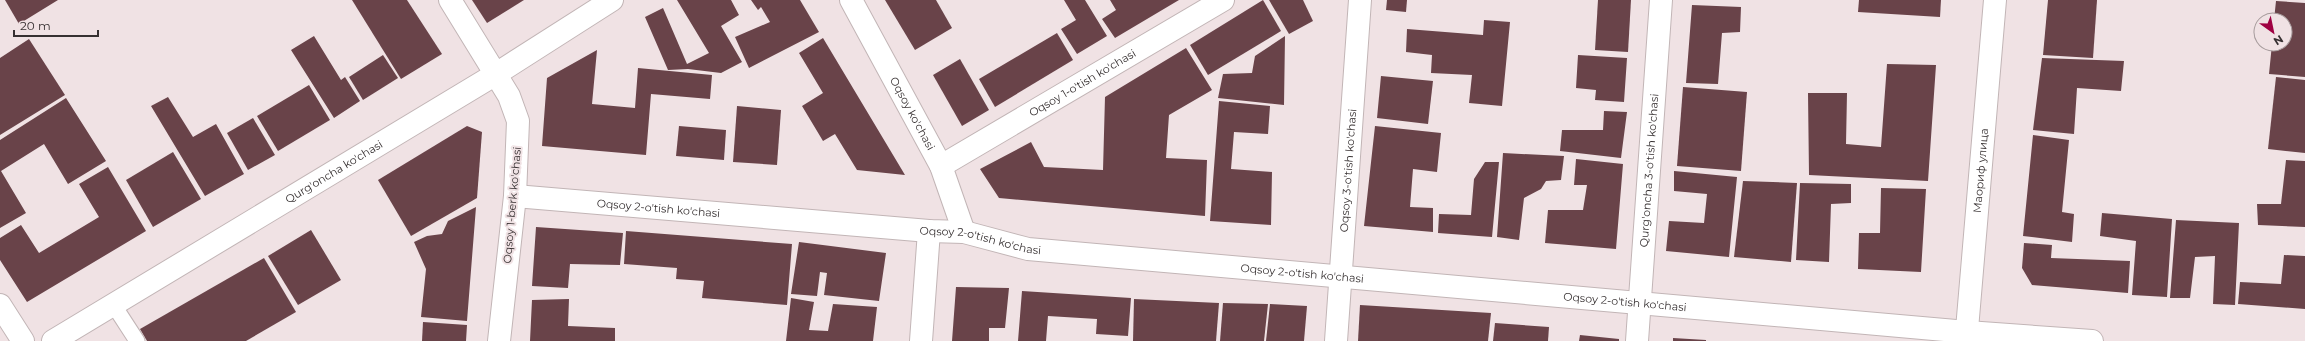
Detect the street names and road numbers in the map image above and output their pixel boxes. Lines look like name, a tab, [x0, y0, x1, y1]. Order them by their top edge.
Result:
street label: Oqsoy 1-o'tish ko'chasi	[1026, 46, 1138, 120]
street label: Oqsoy ko'chasi	[887, 74, 938, 152]
street label: Qurg'oncha 3-o'tish ko'chasi	[1637, 93, 1661, 248]
street label: Oqsoy 3-o'tish ko'chasi	[1337, 108, 1359, 233]
street label: Маориф улица	[1970, 128, 1991, 214]
street label: Qurg'oncha ko'chasi	[283, 137, 385, 206]
street label: Oqsoy 1-berk ko'chasi	[500, 146, 524, 264]
street label: Oqsoy 2-o'tish ko'chasi	[596, 196, 721, 220]
street label: Oqsoy 2-o'tish ko'chasi	[919, 223, 1042, 257]
street label: Oqsoy 2-o'tish ko'chasi	[1240, 261, 1365, 286]
street label: Oqsoy 2-o'tish ko'chasi	[1563, 289, 1687, 314]

